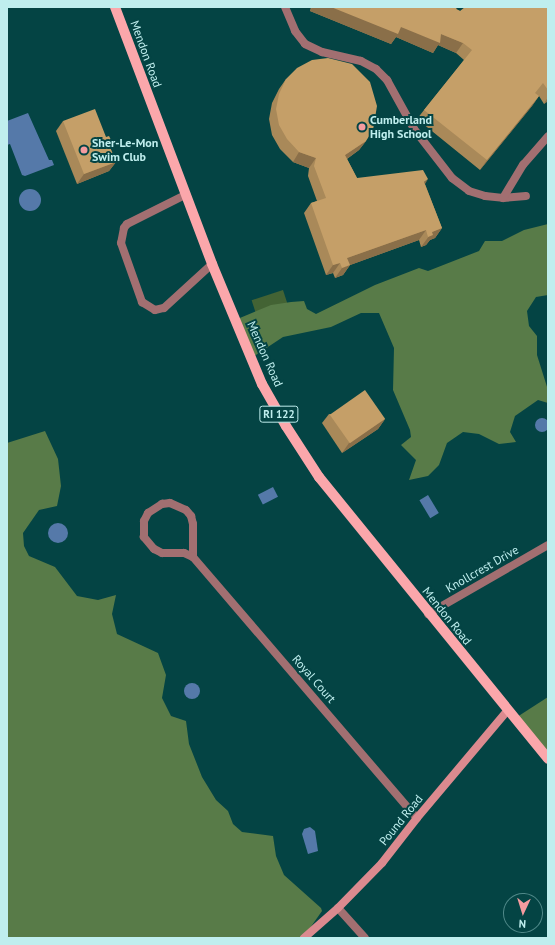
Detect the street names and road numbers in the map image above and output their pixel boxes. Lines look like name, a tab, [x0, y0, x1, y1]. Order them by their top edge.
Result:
street label: Mendon Road	[127, 19, 165, 89]
street label: Mendon Road	[244, 319, 286, 389]
road number: RI 122	[259, 405, 299, 423]
street label: Knollcrest Drive	[443, 542, 521, 596]
street label: Mendon Road	[419, 584, 475, 648]
street label: Royal Court	[289, 652, 339, 706]
street label: Pound Road	[376, 792, 426, 848]

